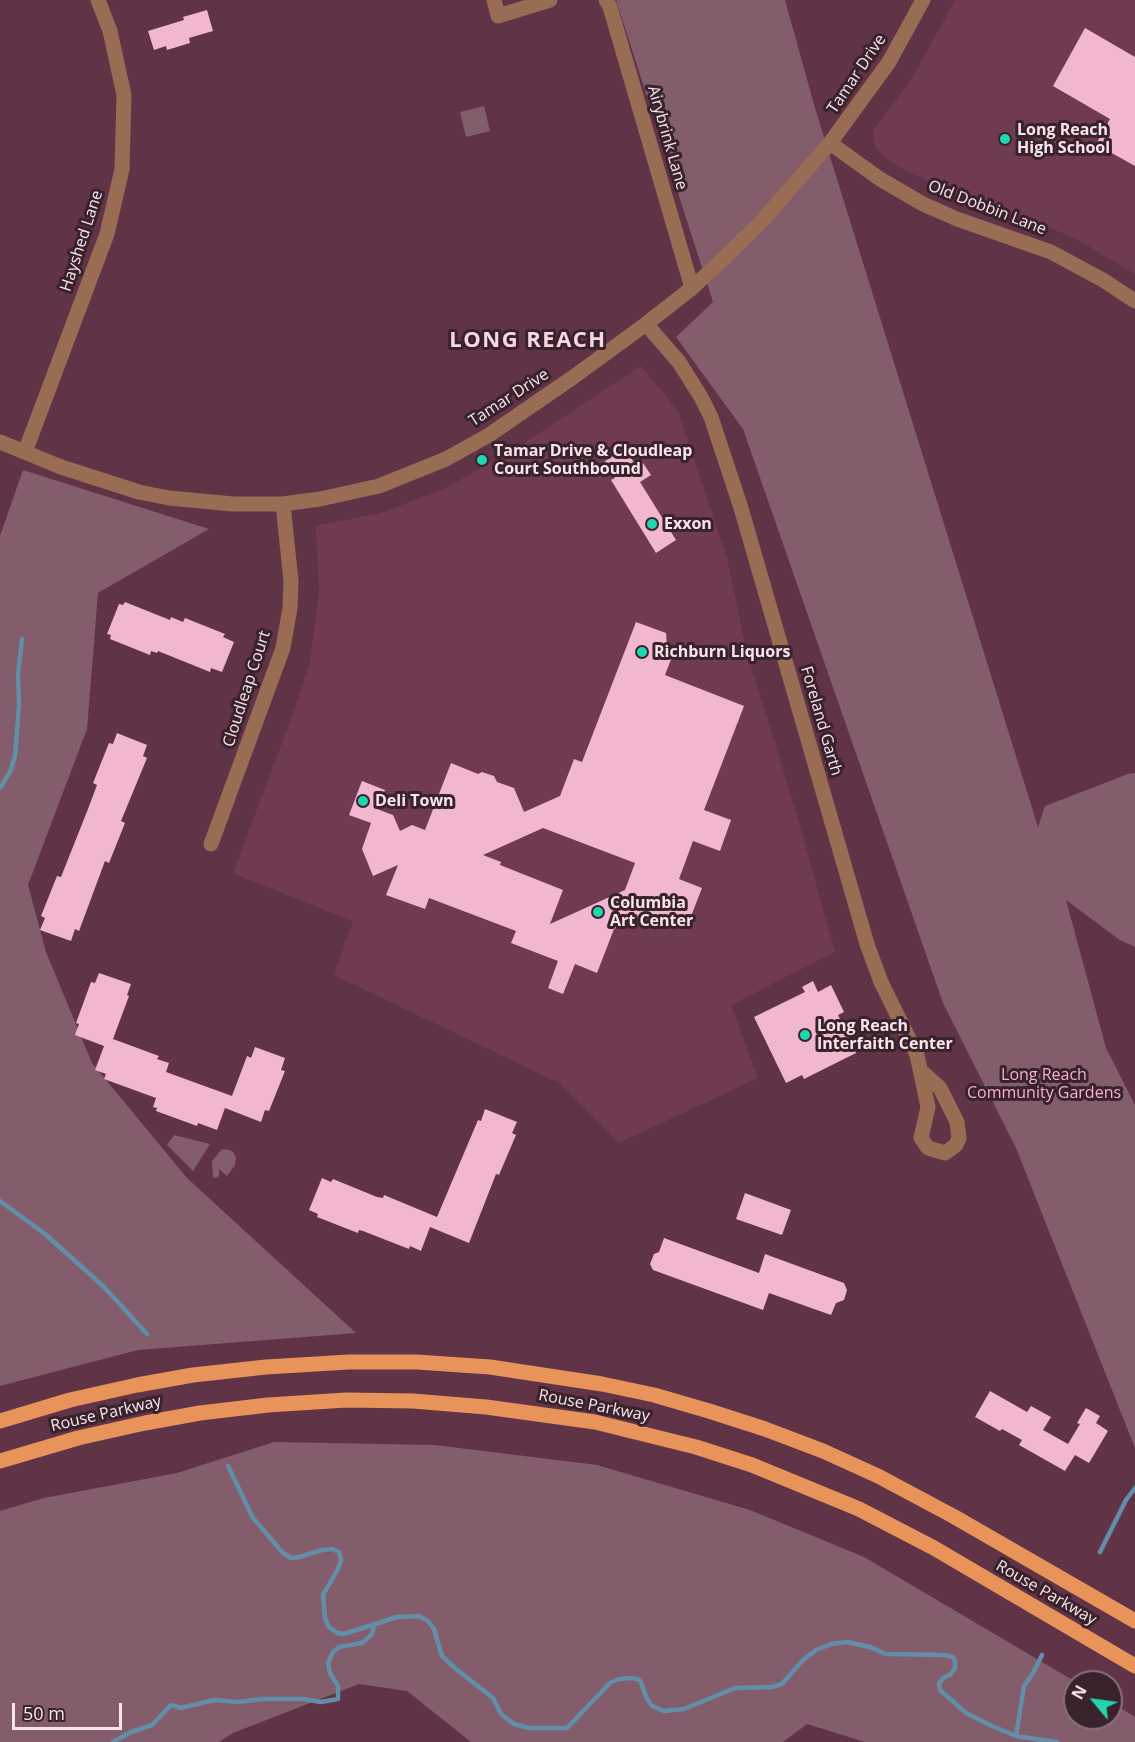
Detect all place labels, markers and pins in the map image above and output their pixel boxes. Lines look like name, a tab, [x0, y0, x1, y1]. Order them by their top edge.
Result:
place label: Long Reach High School	[1017, 120, 1110, 158]
marker: Long Reach High School	[998, 132, 1012, 146]
place label: Tamar Drive & Cloudleap Court Southbound	[494, 441, 692, 479]
marker: Tamar Drive & Cloudleap Court Southbound	[475, 453, 489, 467]
place label: Exxon	[664, 514, 712, 534]
marker: Exxon	[645, 517, 659, 531]
place label: Richburn Liquors	[654, 642, 790, 662]
marker: Richburn Liquors	[635, 645, 649, 659]
place label: Deli Town	[375, 791, 454, 811]
marker: Deli Town	[356, 794, 370, 808]
place label: Columbia Art Center	[610, 893, 693, 931]
marker: Columbia Art Center	[591, 905, 605, 919]
place label: Long Reach Interfaith Center	[817, 1016, 953, 1054]
marker: Long Reach Interfaith Center	[798, 1028, 812, 1042]

